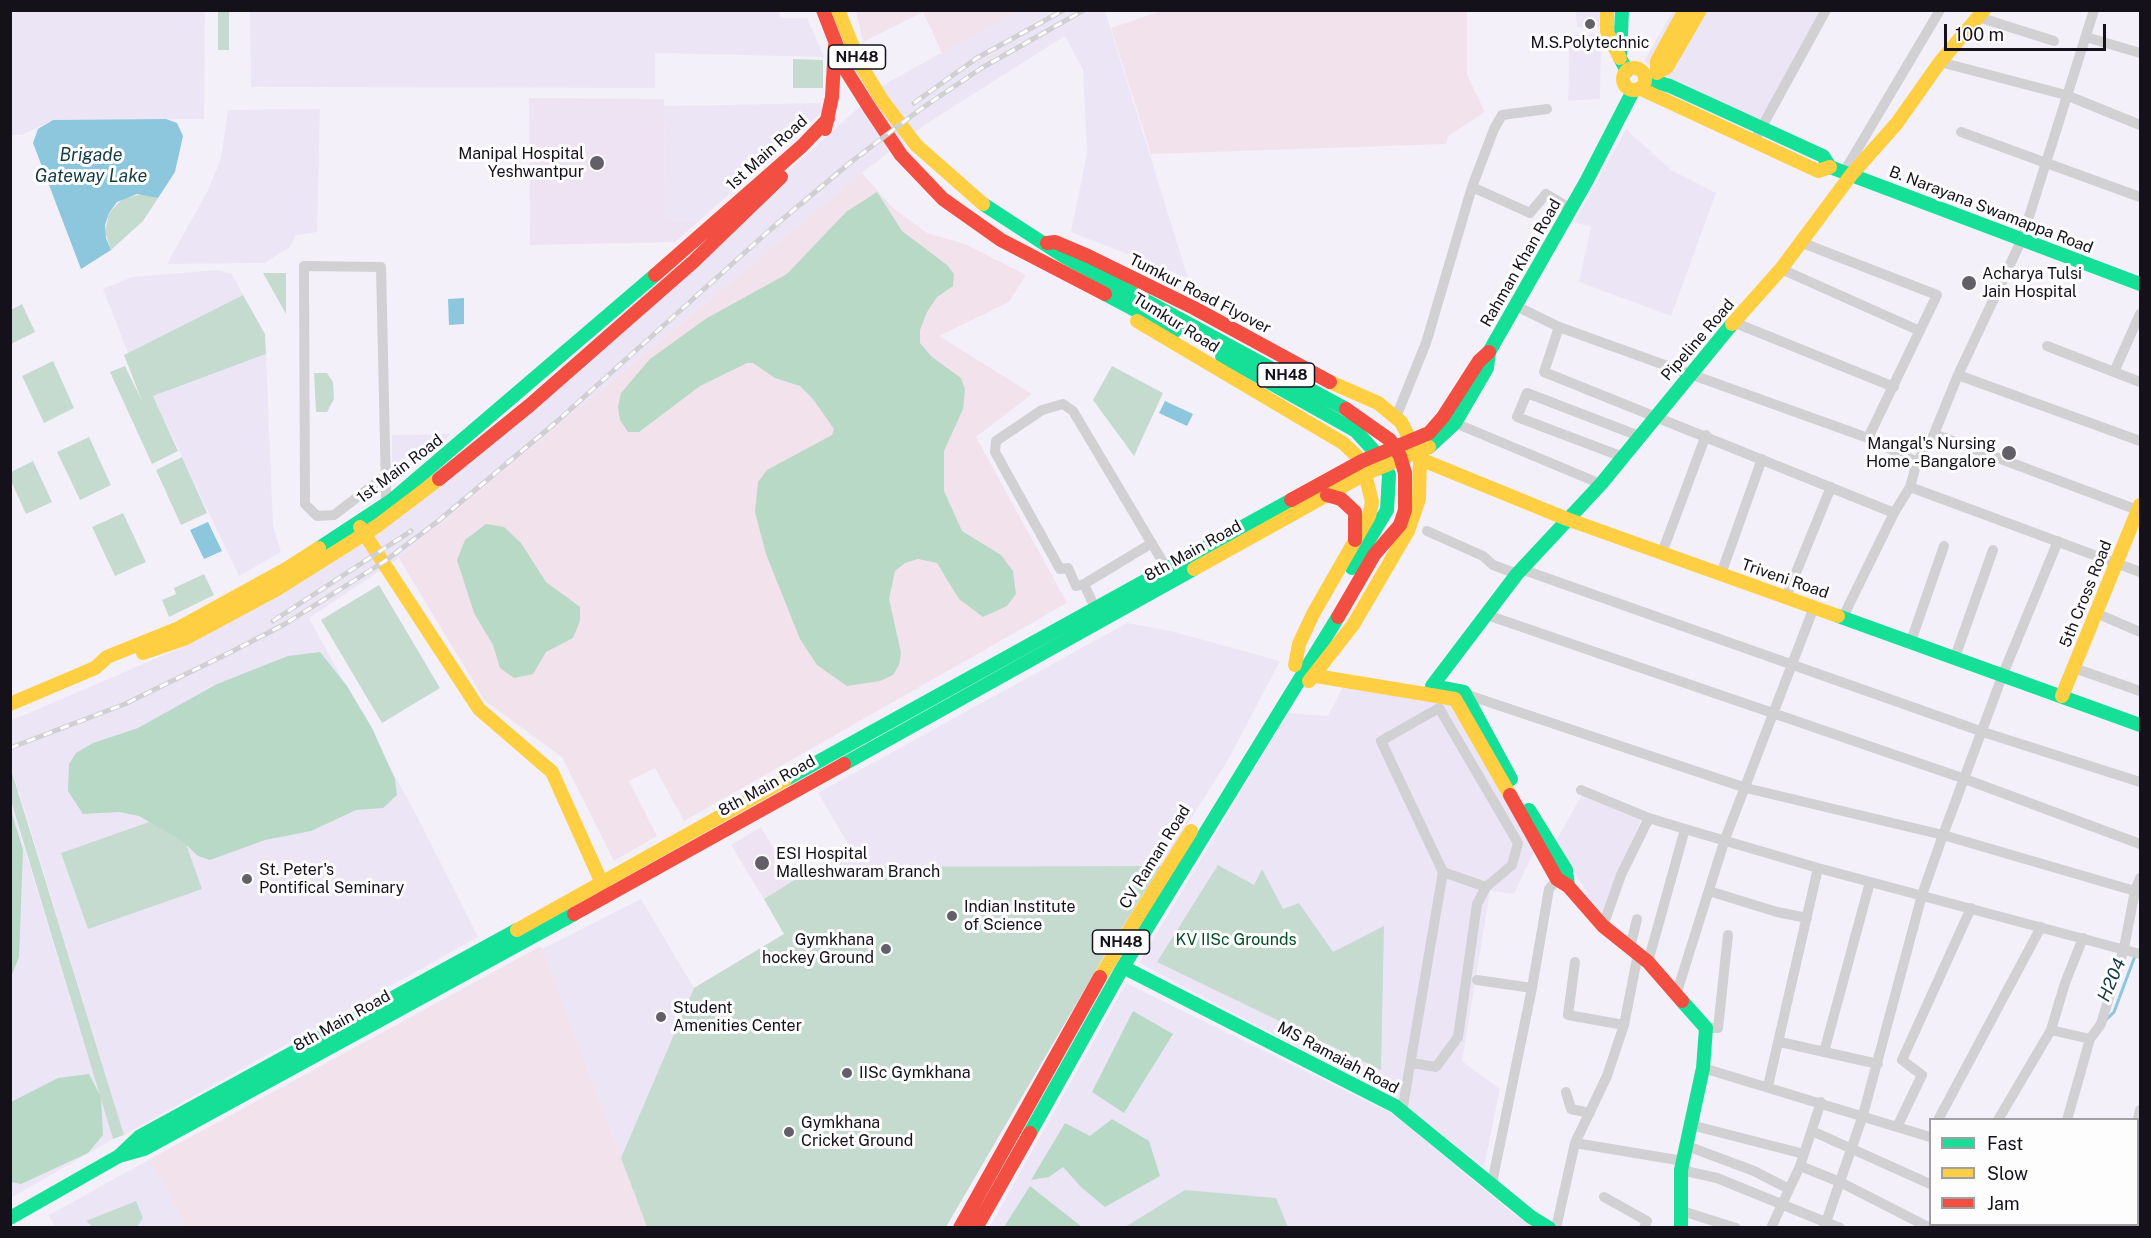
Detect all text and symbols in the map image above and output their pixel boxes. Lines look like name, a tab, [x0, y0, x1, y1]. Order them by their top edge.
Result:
scale bar	[1947, 12, 2109, 50]
marker: M.S.Polytechnic	[1583, 17, 1597, 31]
text: 100 m	[1955, 24, 2004, 45]
place label: M.S.Polytechnic	[1531, 33, 1649, 53]
road number: NH48	[828, 45, 886, 69]
street label: 1st Main Road	[722, 112, 812, 194]
water label: Brigade Gateway Lake	[35, 144, 147, 186]
place label: Manipal Hospital Yeshwantpur	[458, 144, 584, 182]
marker: Manipal Hospital Yeshwantpur	[588, 154, 606, 172]
street label: B. Narayana Swamappa Road	[1886, 162, 2096, 258]
street label: Rahman Khan Road	[1477, 196, 1565, 330]
street label: Tumkur Road Flyover	[1126, 250, 1274, 338]
place label: Acharya Tulsi Jain Hospital	[1982, 264, 2082, 302]
marker: Acharya Tulsi Jain Hospital	[1960, 274, 1978, 292]
street label: Tumkur Road	[1129, 289, 1223, 357]
street label: Pipeline Road	[1657, 295, 1739, 385]
road number: NH48	[1258, 363, 1314, 387]
street label: 1st Main Road	[353, 430, 447, 508]
place label: Mangal's Nursing Home -Bangalore	[1866, 434, 1996, 472]
marker: Mangal's Nursing Home -Bangalore	[2000, 444, 2018, 462]
street label: 8th Main Road	[1141, 516, 1245, 586]
street label: 5th Cross Road	[2056, 538, 2116, 650]
street label: Triveni Road	[1739, 555, 1831, 603]
street label: 8th Main Road	[715, 751, 819, 821]
street label: CV Raman Road	[1115, 802, 1195, 912]
place label: ESI Hospital Malleshwaram Branch	[776, 844, 940, 882]
marker: ESI Hospital Malleshwaram Branch	[753, 854, 771, 872]
place label: St. Peter's Pontifical Seminary	[259, 860, 404, 898]
marker: St. Peter's Pontifical Seminary	[240, 872, 254, 886]
place label: Indian Institute of Science	[964, 897, 1076, 935]
marker: Indian Institute of Science	[945, 909, 959, 923]
place label: Gymkhana hockey Ground	[762, 930, 874, 968]
road number: NH48	[1092, 930, 1150, 954]
park label: KV IISc Grounds	[1175, 930, 1297, 950]
marker: Gymkhana hockey Ground	[879, 942, 893, 956]
water label: H204	[2093, 955, 2131, 1005]
street label: 8th Main Road	[290, 986, 394, 1056]
place label: Student Amenities Center	[673, 998, 802, 1036]
marker: Student Amenities Center	[654, 1010, 668, 1024]
street label: MS Ramaiah Road	[1274, 1018, 1402, 1098]
place label: IISc Gymkhana	[859, 1063, 971, 1083]
marker: IISc Gymkhana	[840, 1066, 854, 1080]
place label: Gymkhana Cricket Ground	[801, 1113, 913, 1151]
legend	[1929, 1118, 2139, 1226]
marker: Gymkhana Cricket Ground	[782, 1125, 796, 1139]
text: Fast	[1987, 1133, 2023, 1154]
text: Slow	[1987, 1163, 2028, 1184]
text: Jam	[1987, 1193, 2020, 1214]

